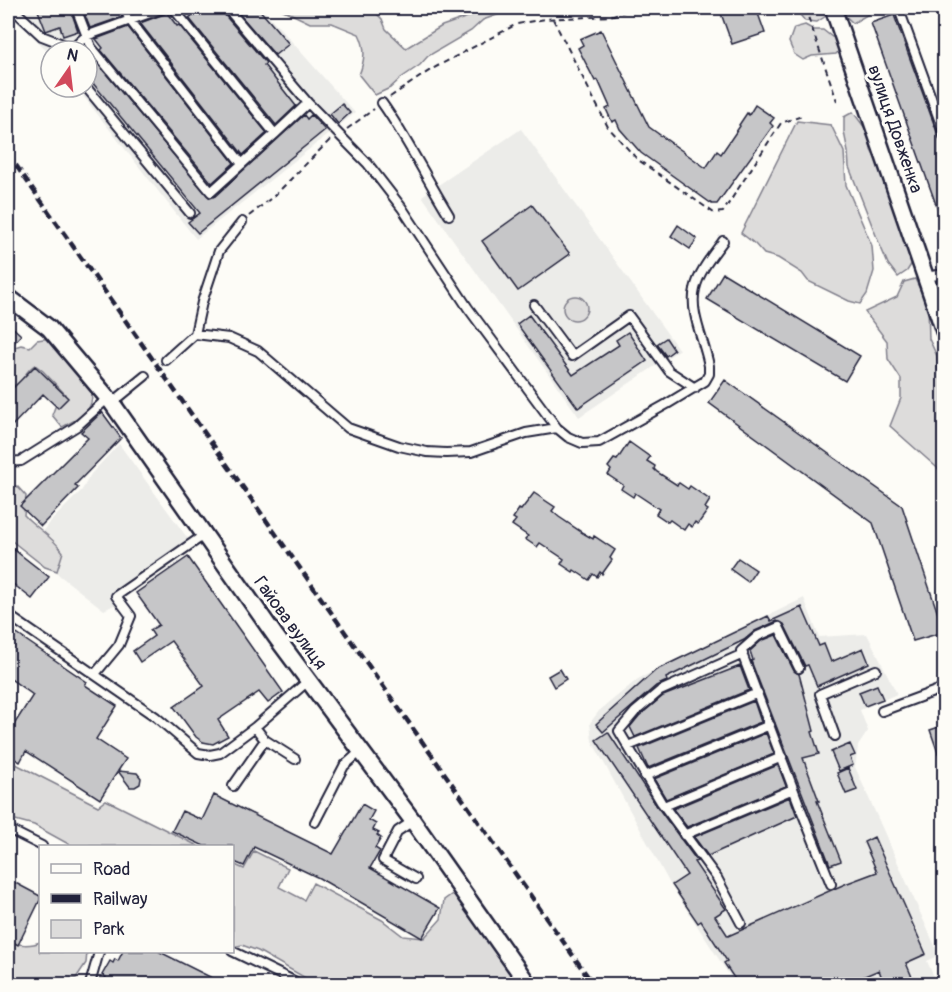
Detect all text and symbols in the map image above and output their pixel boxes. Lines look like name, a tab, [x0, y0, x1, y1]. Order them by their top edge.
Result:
north arrow	[39, 39, 99, 99]
text: N	[65, 44, 80, 66]
street label: вулиця Довженка	[862, 62, 928, 196]
street label: Гайова вулиця	[248, 572, 332, 674]
legend	[39, 845, 234, 953]
text: Road	[93, 858, 130, 881]
text: Railway	[93, 888, 148, 911]
text: Park	[93, 918, 125, 941]

